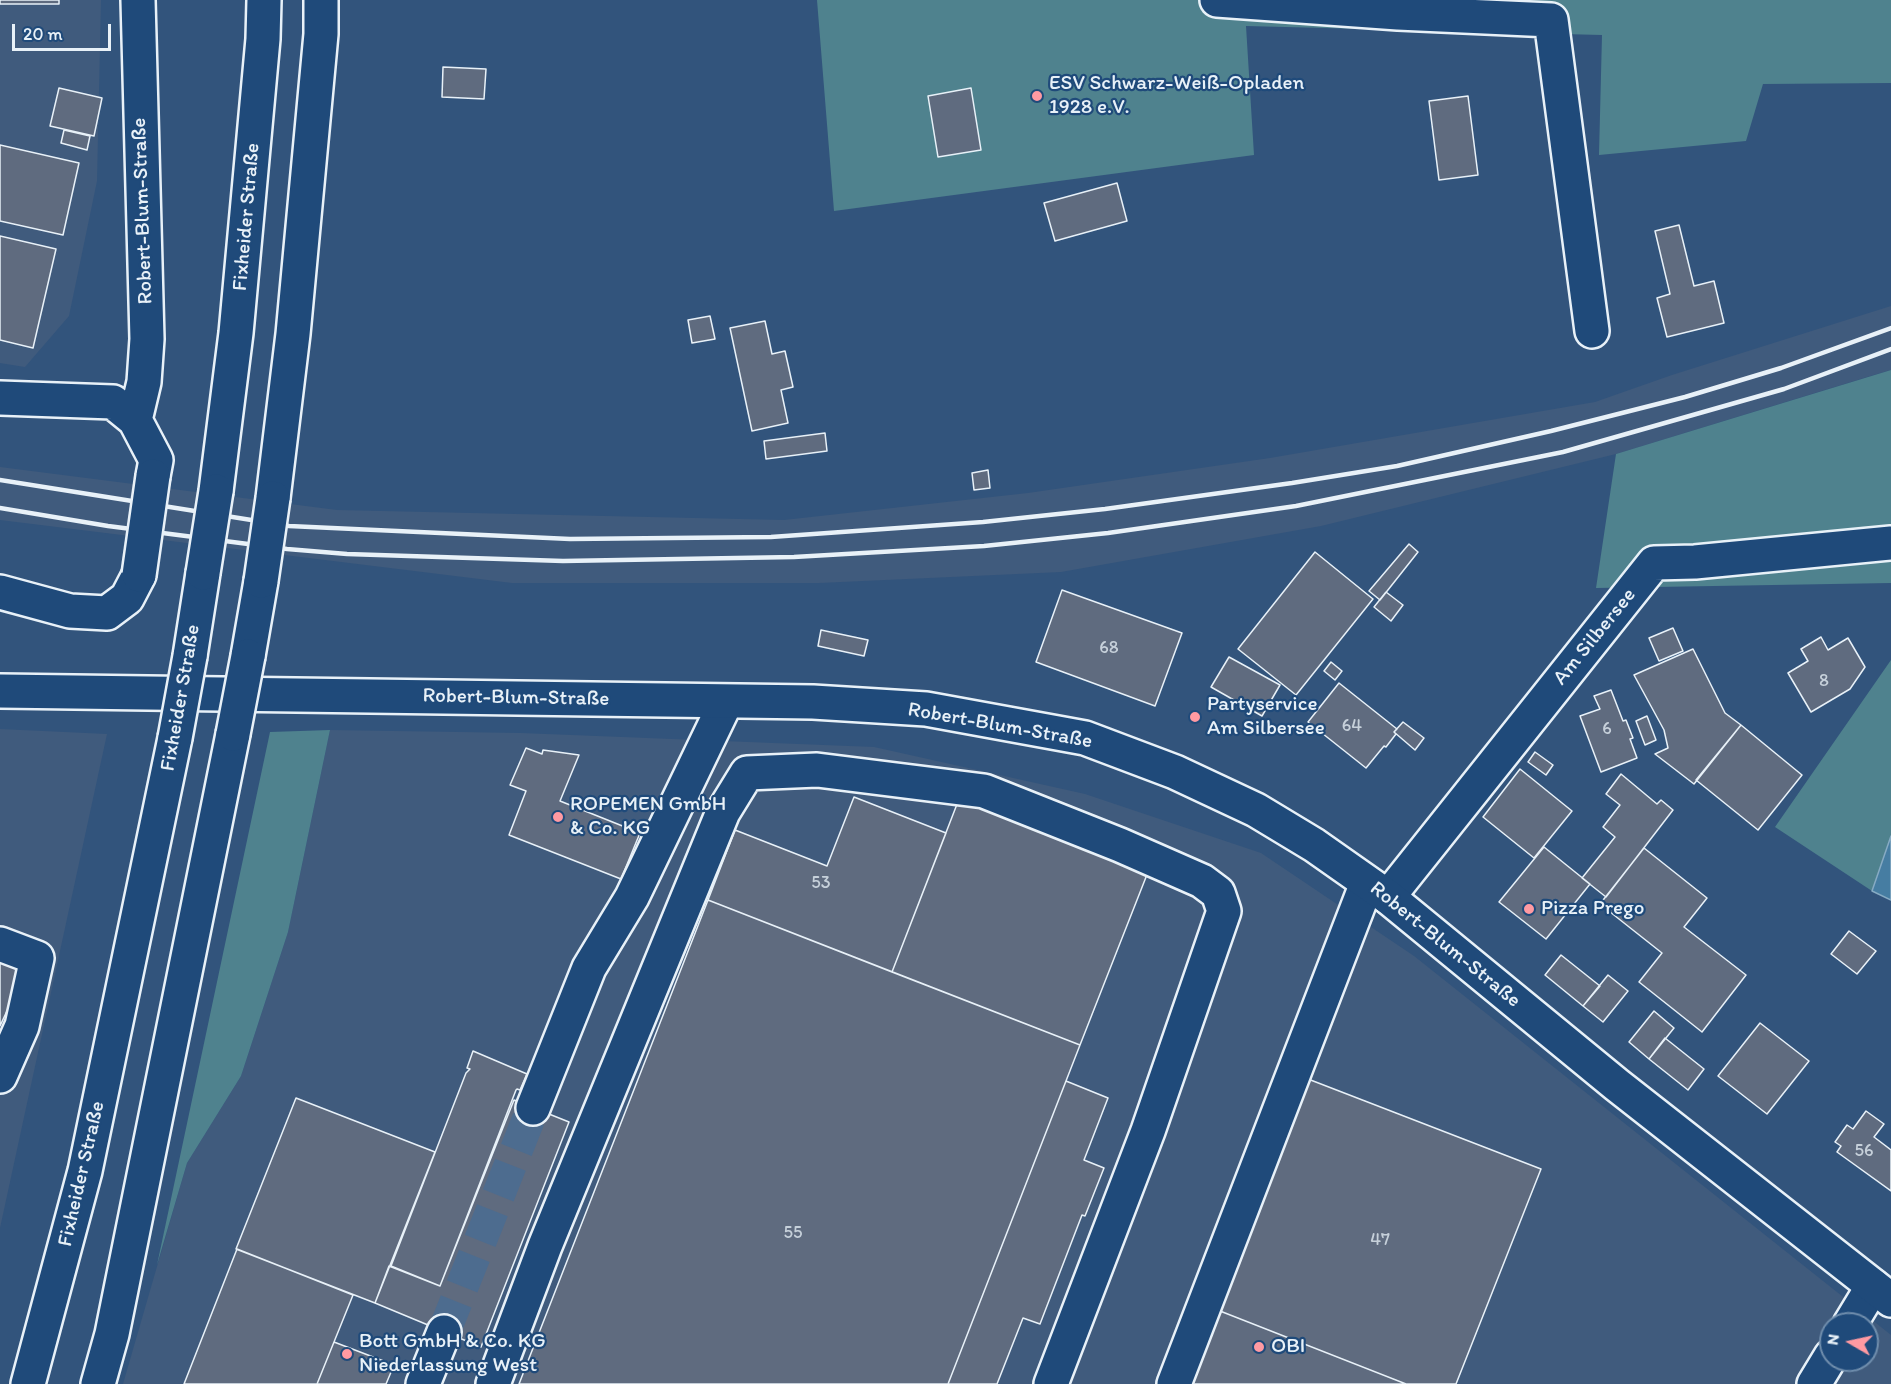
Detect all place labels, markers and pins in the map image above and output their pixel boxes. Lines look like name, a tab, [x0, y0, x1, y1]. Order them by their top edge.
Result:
place label: ESV Schwarz-Weiß-Opladen 1928 e.V.	[1049, 71, 1304, 121]
marker: ESV Schwarz-Weiß-Opladen 1928 e.V.	[1030, 89, 1044, 103]
place label: Partyservice Am Silbersee	[1207, 692, 1325, 742]
marker: Partyservice Am Silbersee	[1188, 710, 1202, 724]
place label: ROPEMEN GmbH & Co. KG	[570, 792, 726, 842]
marker: ROPEMEN GmbH & Co. KG	[551, 810, 565, 824]
place label: Pizza Prego	[1541, 896, 1644, 922]
marker: Pizza Prego	[1522, 902, 1536, 916]
place label: Bott GmbH & Co. KG Niederlassung West	[359, 1329, 546, 1379]
place label: OBI	[1271, 1334, 1305, 1360]
marker: OBI	[1252, 1340, 1266, 1354]
marker: Bott GmbH & Co. KG Niederlassung West	[340, 1347, 354, 1361]

